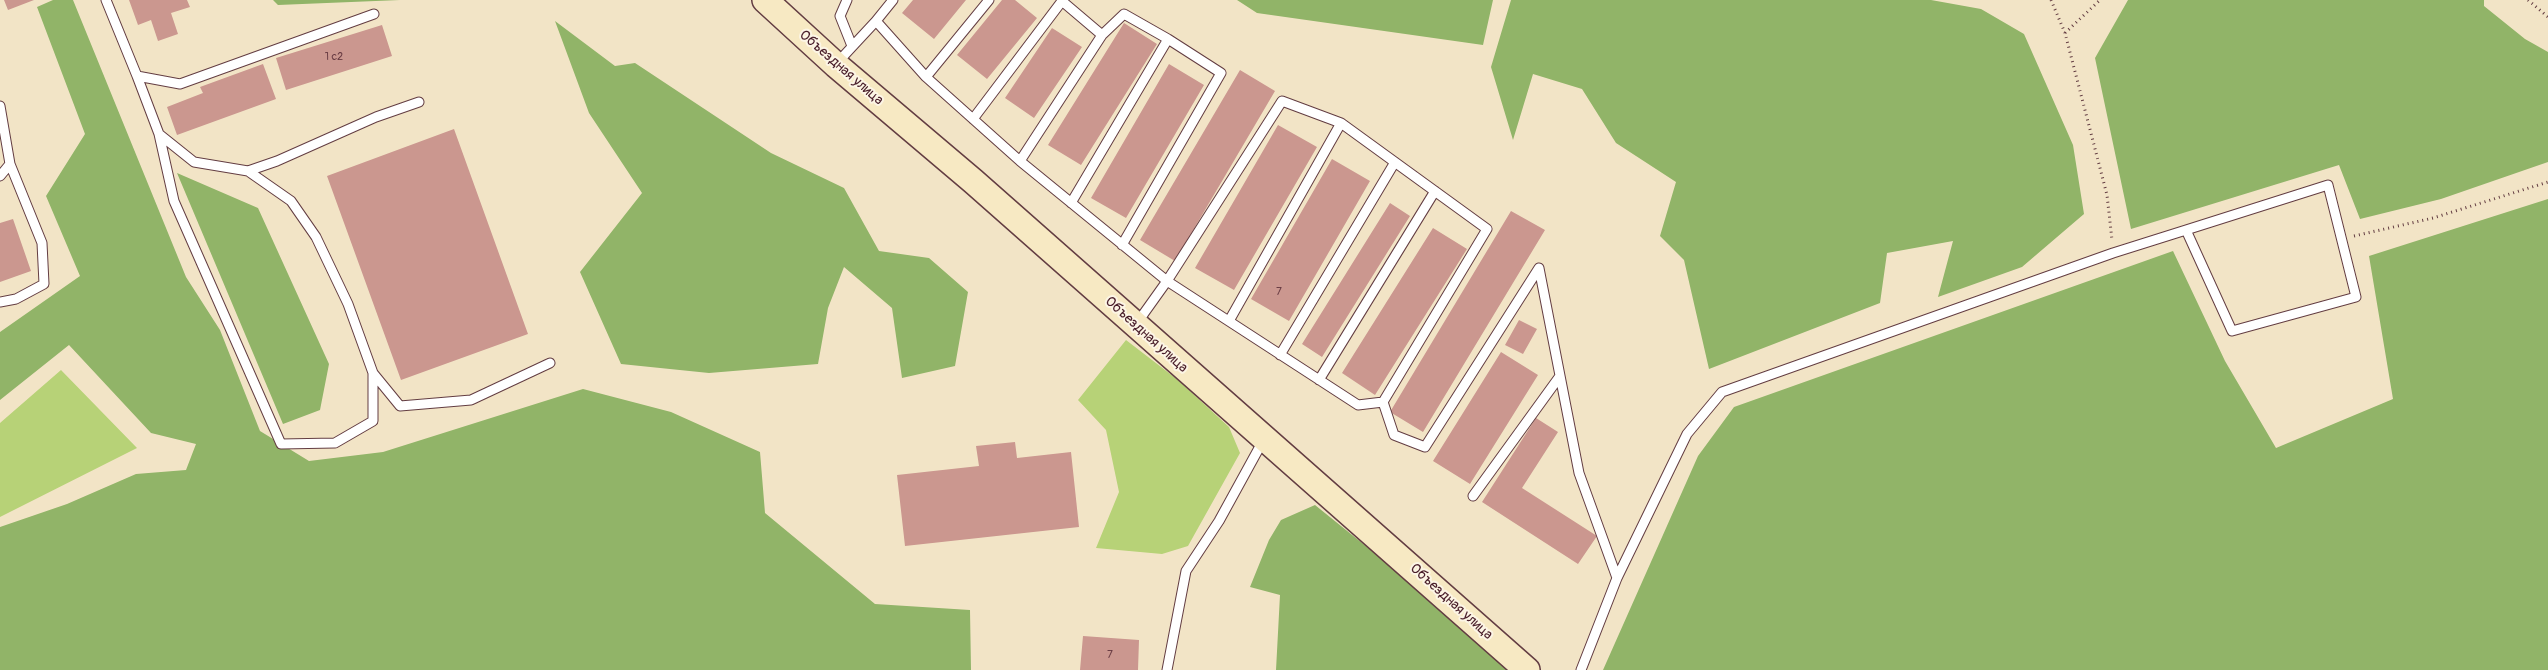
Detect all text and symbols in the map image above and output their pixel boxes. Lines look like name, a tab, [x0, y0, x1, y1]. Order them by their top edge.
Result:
street label: Объездная улица	[796, 27, 886, 109]
house number: 1 с2	[325, 50, 343, 64]
house number: 7	[1276, 285, 1282, 299]
street label: Объездная улица	[1101, 293, 1191, 377]
street label: Объездная улица	[1406, 560, 1496, 644]
house number: 7	[1107, 648, 1113, 662]

